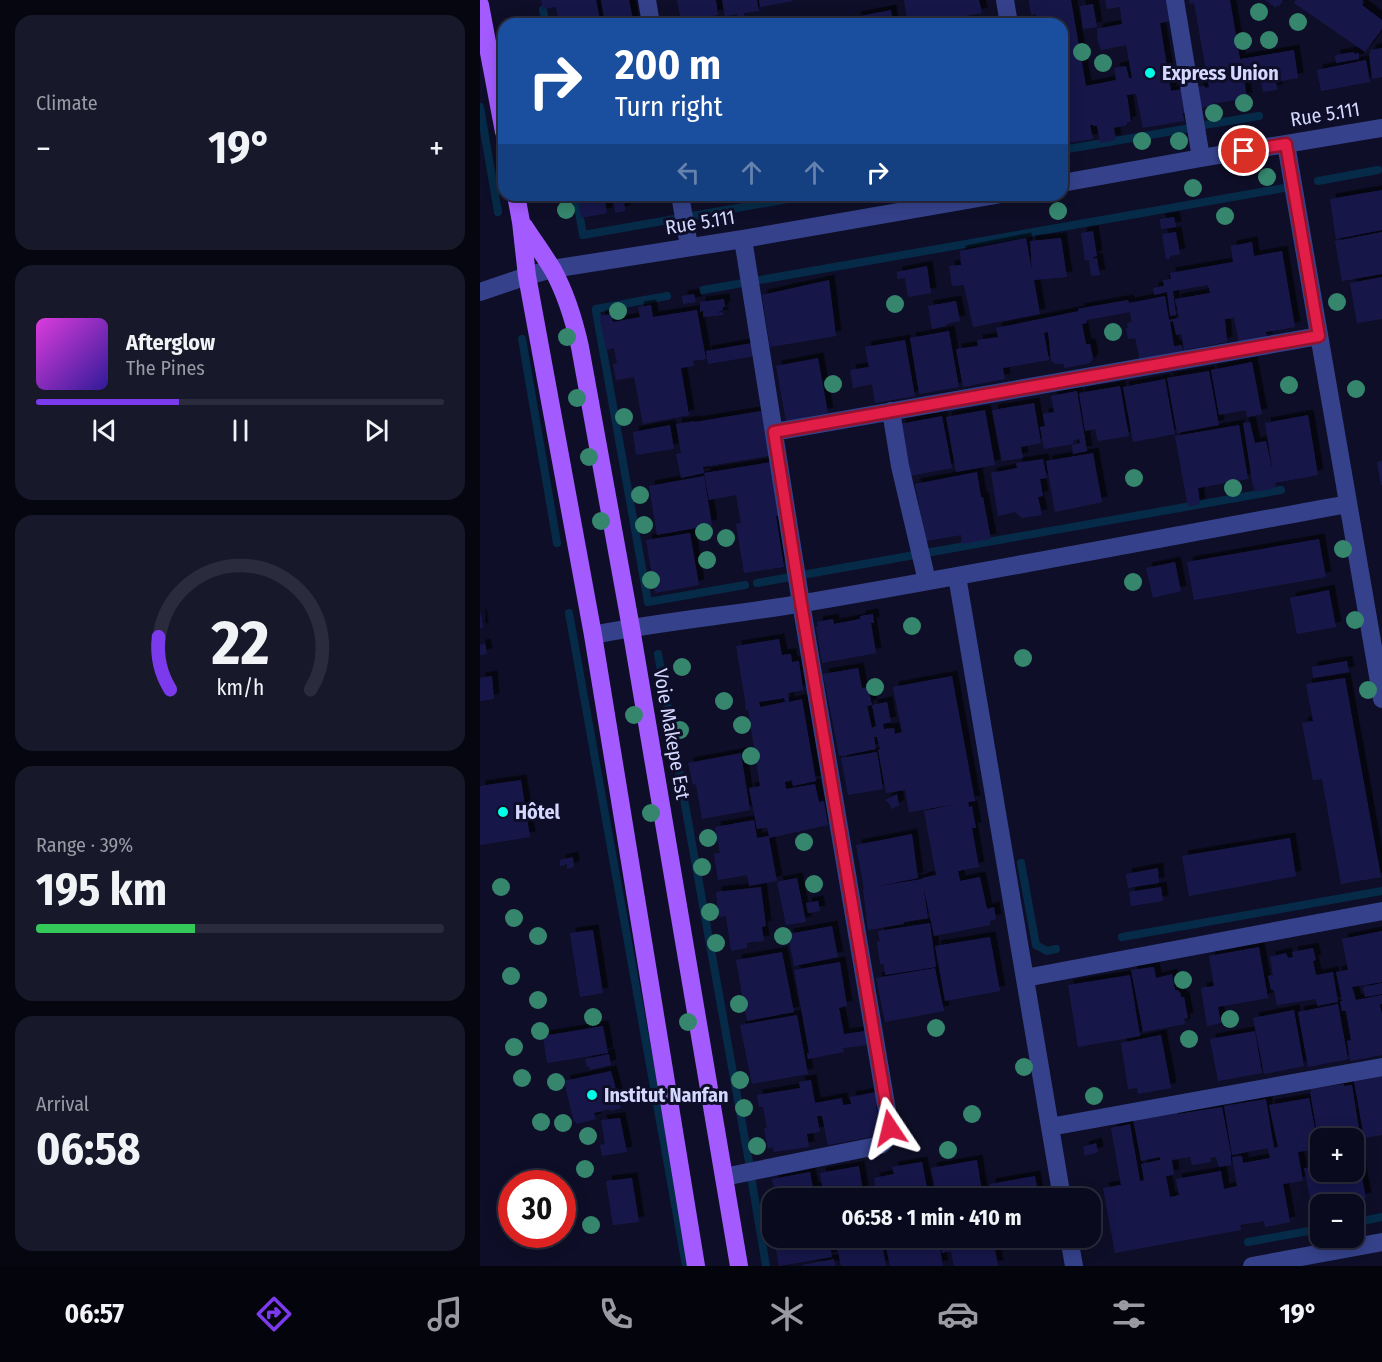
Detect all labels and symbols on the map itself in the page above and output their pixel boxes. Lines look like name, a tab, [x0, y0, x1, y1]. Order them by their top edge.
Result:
place label: Express Union	[1162, 61, 1279, 85]
marker: Express Union	[1143, 66, 1157, 80]
street label: Rue 5.111	[1288, 97, 1362, 131]
pin	[1218, 125, 1269, 176]
street label: Rue 5.111	[663, 205, 737, 239]
street label: Voie Makepe Est	[649, 667, 695, 802]
place label: Hôtel	[515, 800, 561, 824]
marker: Hôtel	[496, 805, 510, 819]
place label: Institut Nanfan	[604, 1083, 728, 1107]
marker: Institut Nanfan	[585, 1088, 599, 1102]
position arrow	[858, 1096, 922, 1160]
speed limit sign: 30	[498, 1170, 576, 1248]

